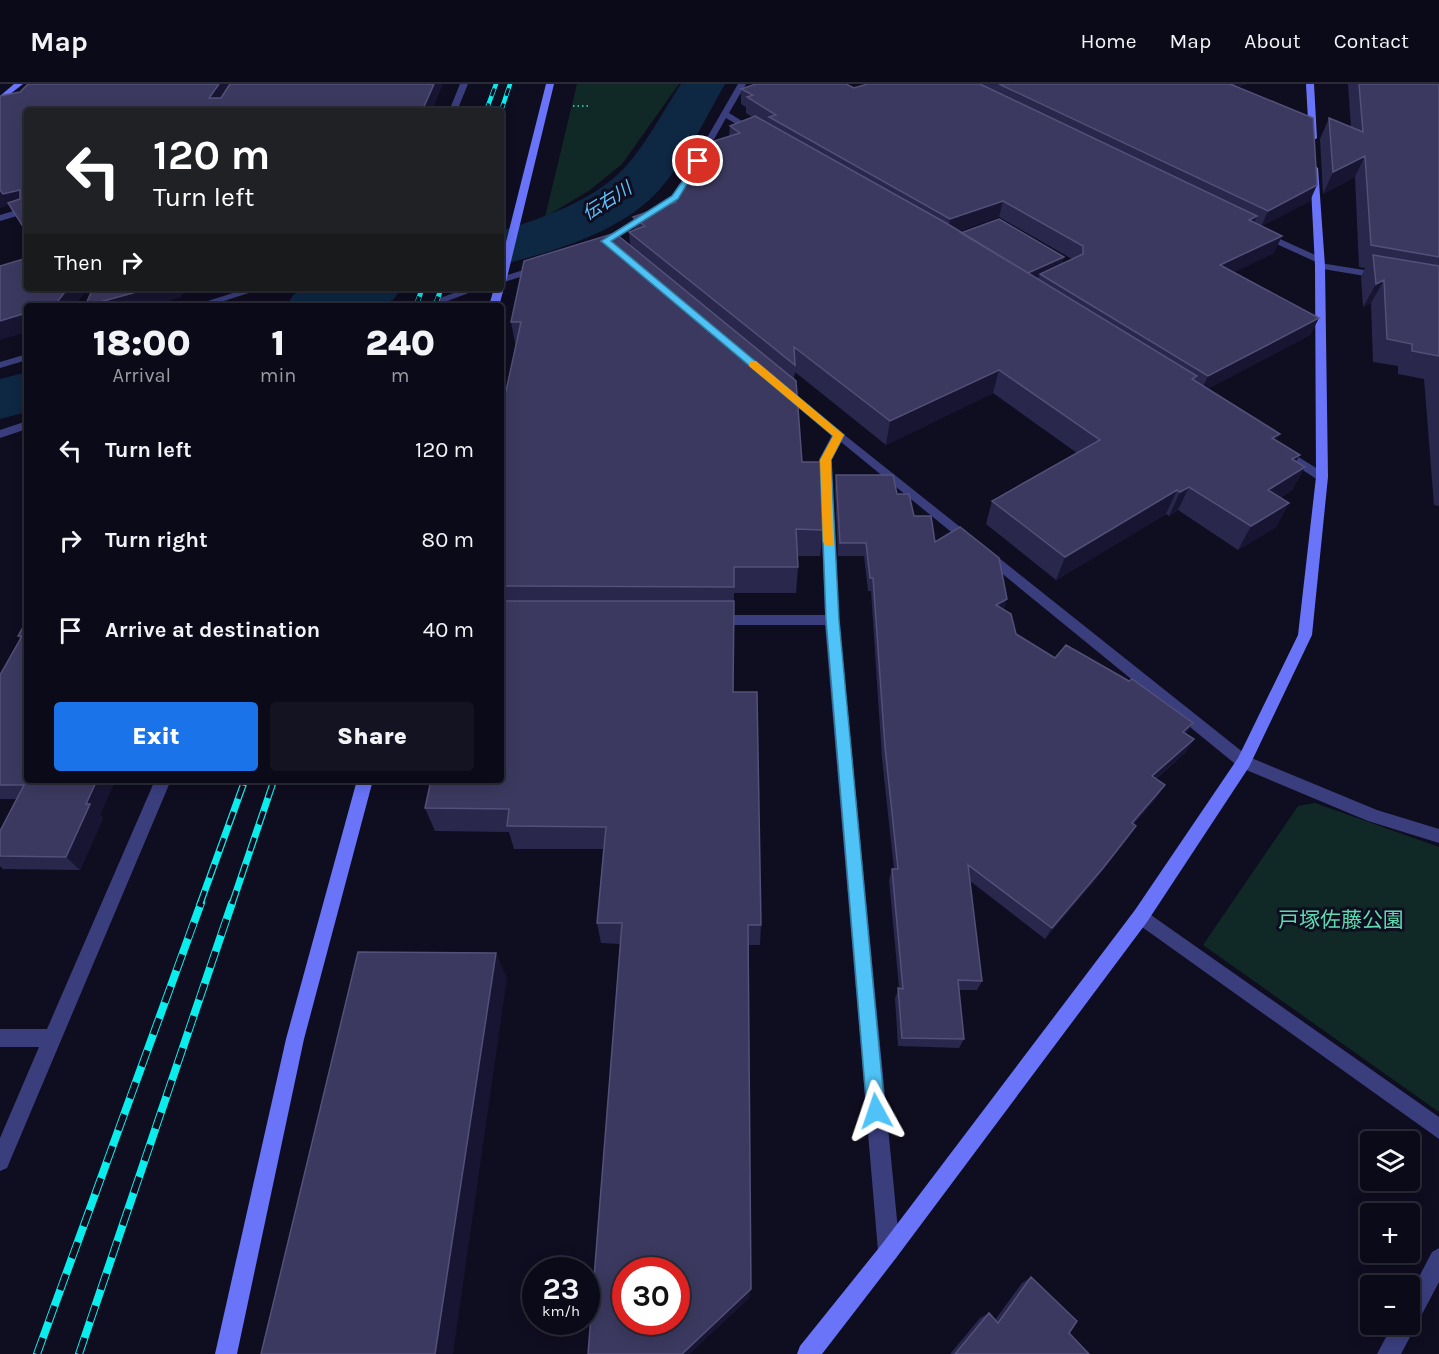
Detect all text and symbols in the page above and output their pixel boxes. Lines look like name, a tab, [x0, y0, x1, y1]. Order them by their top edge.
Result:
text: Map	[30, 25, 88, 58]
text: Home	[1081, 29, 1137, 53]
text: Map	[1170, 29, 1211, 53]
text: About	[1244, 29, 1301, 53]
text: Contact	[1334, 29, 1409, 53]
text: 120 m	[153, 130, 270, 180]
icon: left	[54, 132, 132, 210]
pin	[672, 135, 723, 186]
icon: arrive	[681, 144, 714, 177]
water label: 伝右川	[578, 176, 637, 225]
text: Turn left	[153, 181, 254, 213]
icon: right	[115, 246, 148, 279]
text: Then	[54, 250, 103, 276]
text: 18:00	[93, 322, 191, 364]
text: 1	[271, 322, 285, 364]
text: 240	[365, 322, 435, 364]
text: Arrival	[113, 364, 171, 387]
text: min	[260, 364, 296, 387]
text: m	[391, 364, 410, 387]
icon: left	[54, 434, 87, 467]
text: Turn left	[105, 437, 192, 463]
text: 120 m	[415, 437, 474, 463]
icon: right	[54, 524, 87, 557]
text: Turn right	[105, 527, 208, 553]
text: 80 m	[422, 527, 474, 553]
icon: arrive	[54, 614, 87, 647]
text: Arrive at destination	[105, 617, 320, 643]
text: 40 m	[423, 617, 474, 643]
button: Exit	[54, 702, 258, 771]
button: Share	[270, 702, 474, 771]
park label: 戸塚佐藤公園	[1278, 908, 1404, 932]
position arrow	[844, 1079, 908, 1143]
map controls	[1360, 1131, 1420, 1335]
button: layers	[1360, 1131, 1420, 1191]
button: +	[1360, 1203, 1420, 1263]
speed limit sign: 30	[612, 1257, 690, 1335]
text: 23	[543, 1271, 579, 1307]
button: −	[1360, 1275, 1420, 1335]
text: km/h	[542, 1302, 580, 1320]

